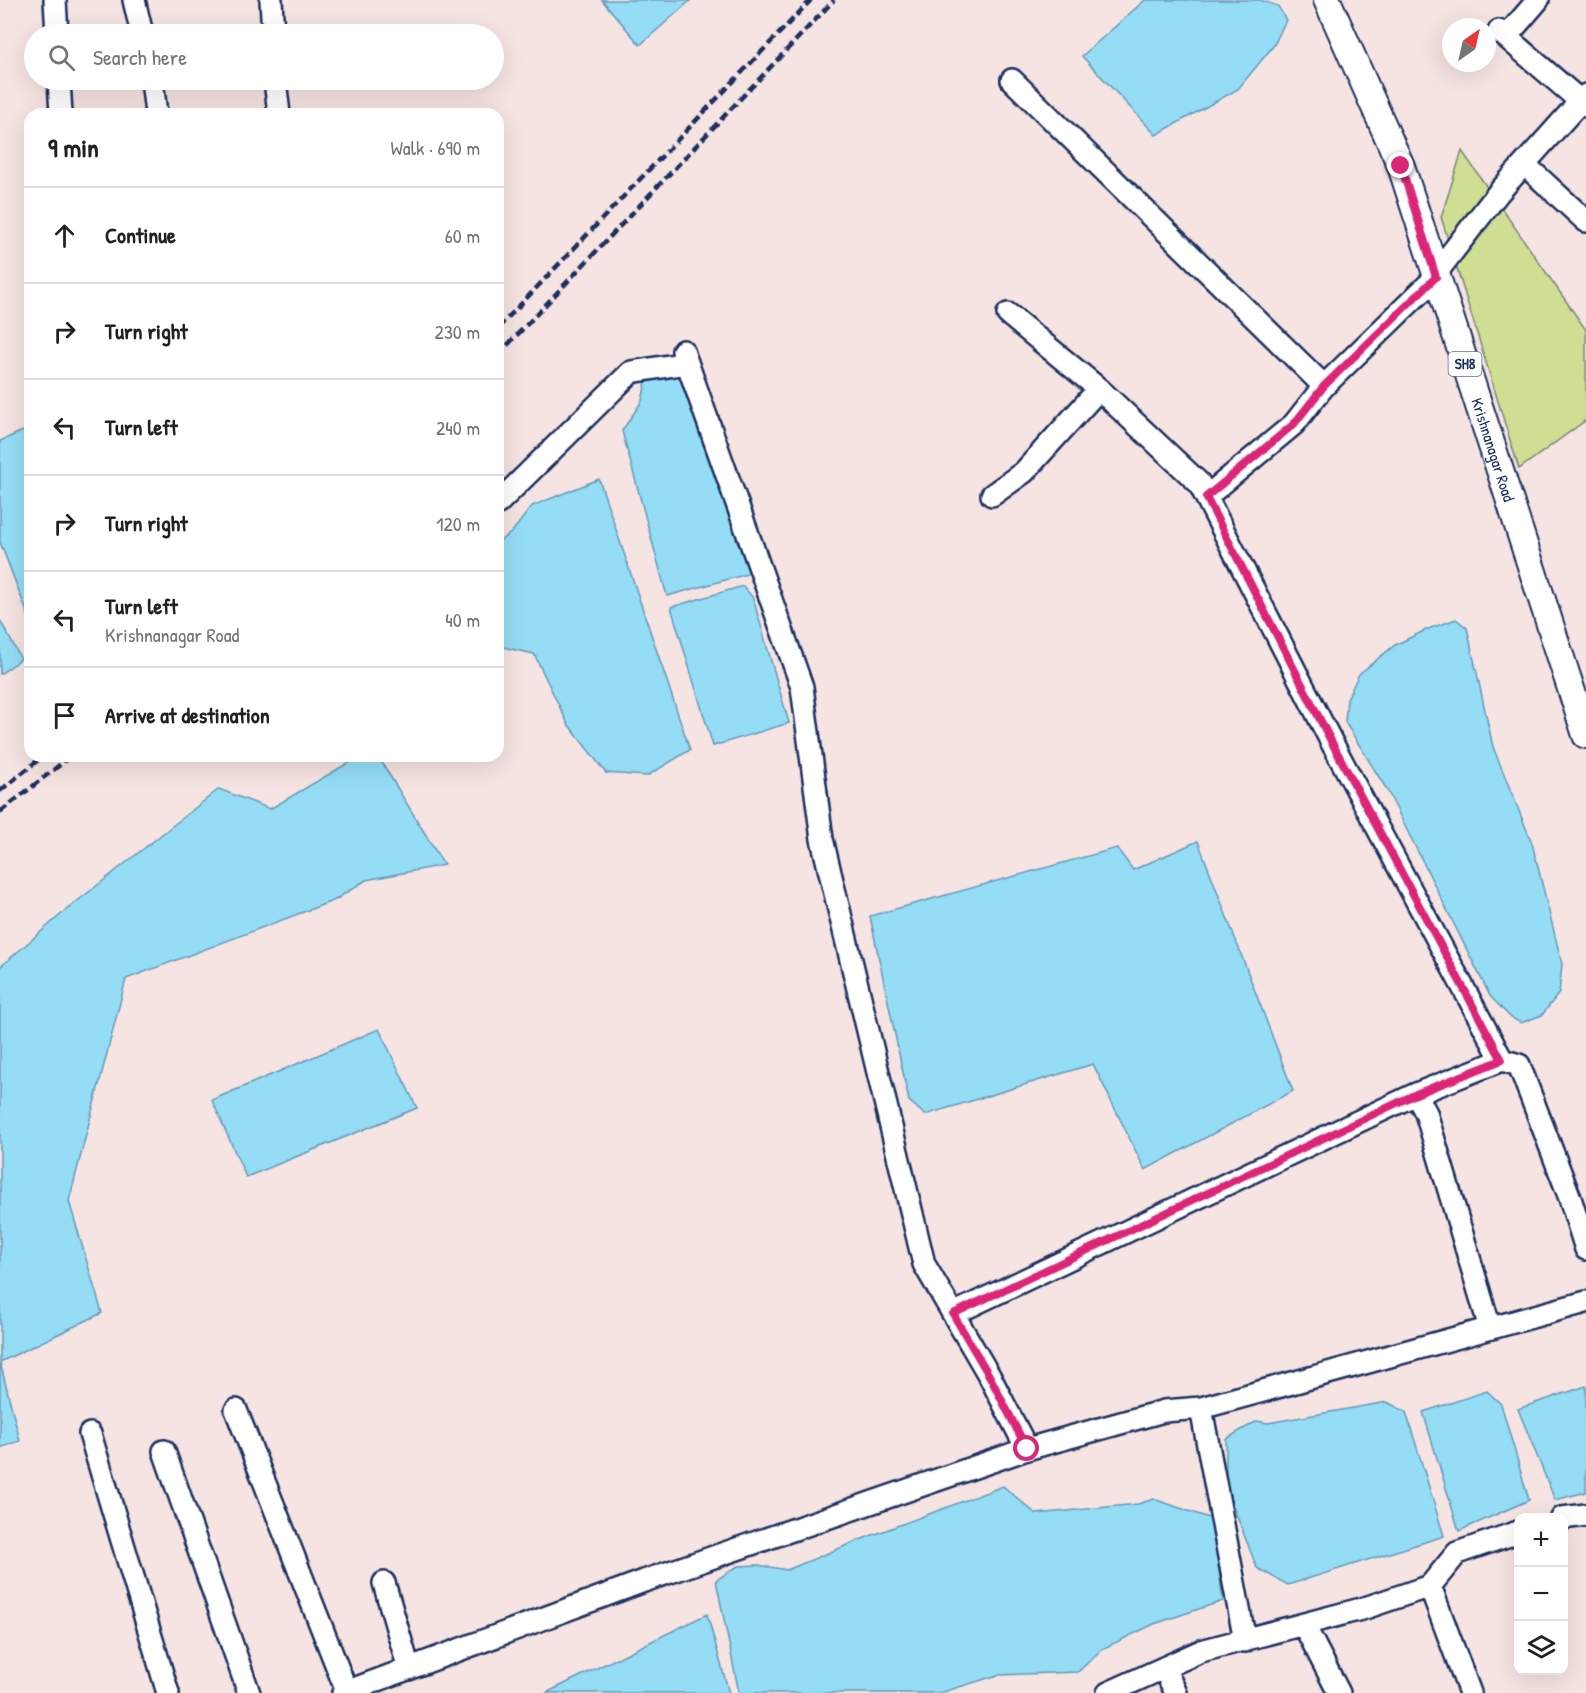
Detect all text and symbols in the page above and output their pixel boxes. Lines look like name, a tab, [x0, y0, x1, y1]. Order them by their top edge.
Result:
north arrow	[1442, 18, 1496, 72]
search box	[24, 24, 504, 90]
icon: search	[45, 41, 78, 74]
text: Search here	[93, 42, 187, 72]
text: 9 min	[48, 130, 99, 165]
text: Walk · 690 m	[391, 134, 480, 161]
route end	[1387, 152, 1413, 178]
icon: ahead	[48, 219, 81, 252]
text: Continue	[105, 220, 176, 250]
text: 60 m	[445, 222, 480, 249]
icon: right	[48, 315, 81, 348]
text: Turn right	[105, 316, 188, 346]
text: 230 m	[435, 318, 480, 345]
road number: SH8	[1448, 352, 1482, 376]
street label: Krishnanagar Road	[1466, 395, 1520, 504]
icon: left	[48, 411, 81, 444]
text: Turn left	[105, 412, 178, 442]
text: 240 m	[436, 414, 480, 441]
icon: right	[48, 507, 81, 540]
text: Turn right	[105, 508, 188, 538]
text: 120 m	[436, 510, 480, 537]
text: Turn left	[105, 591, 178, 621]
icon: left	[48, 603, 81, 636]
text: 40 m	[445, 606, 480, 633]
text: Krishnanagar Road	[105, 621, 239, 648]
icon: arrive	[48, 699, 81, 732]
text: Arrive at destination	[105, 700, 270, 730]
route start	[1013, 1435, 1039, 1461]
map controls	[1514, 1513, 1568, 1675]
button: +	[1514, 1513, 1568, 1567]
button: −	[1514, 1567, 1568, 1621]
button: layers	[1514, 1621, 1568, 1675]

